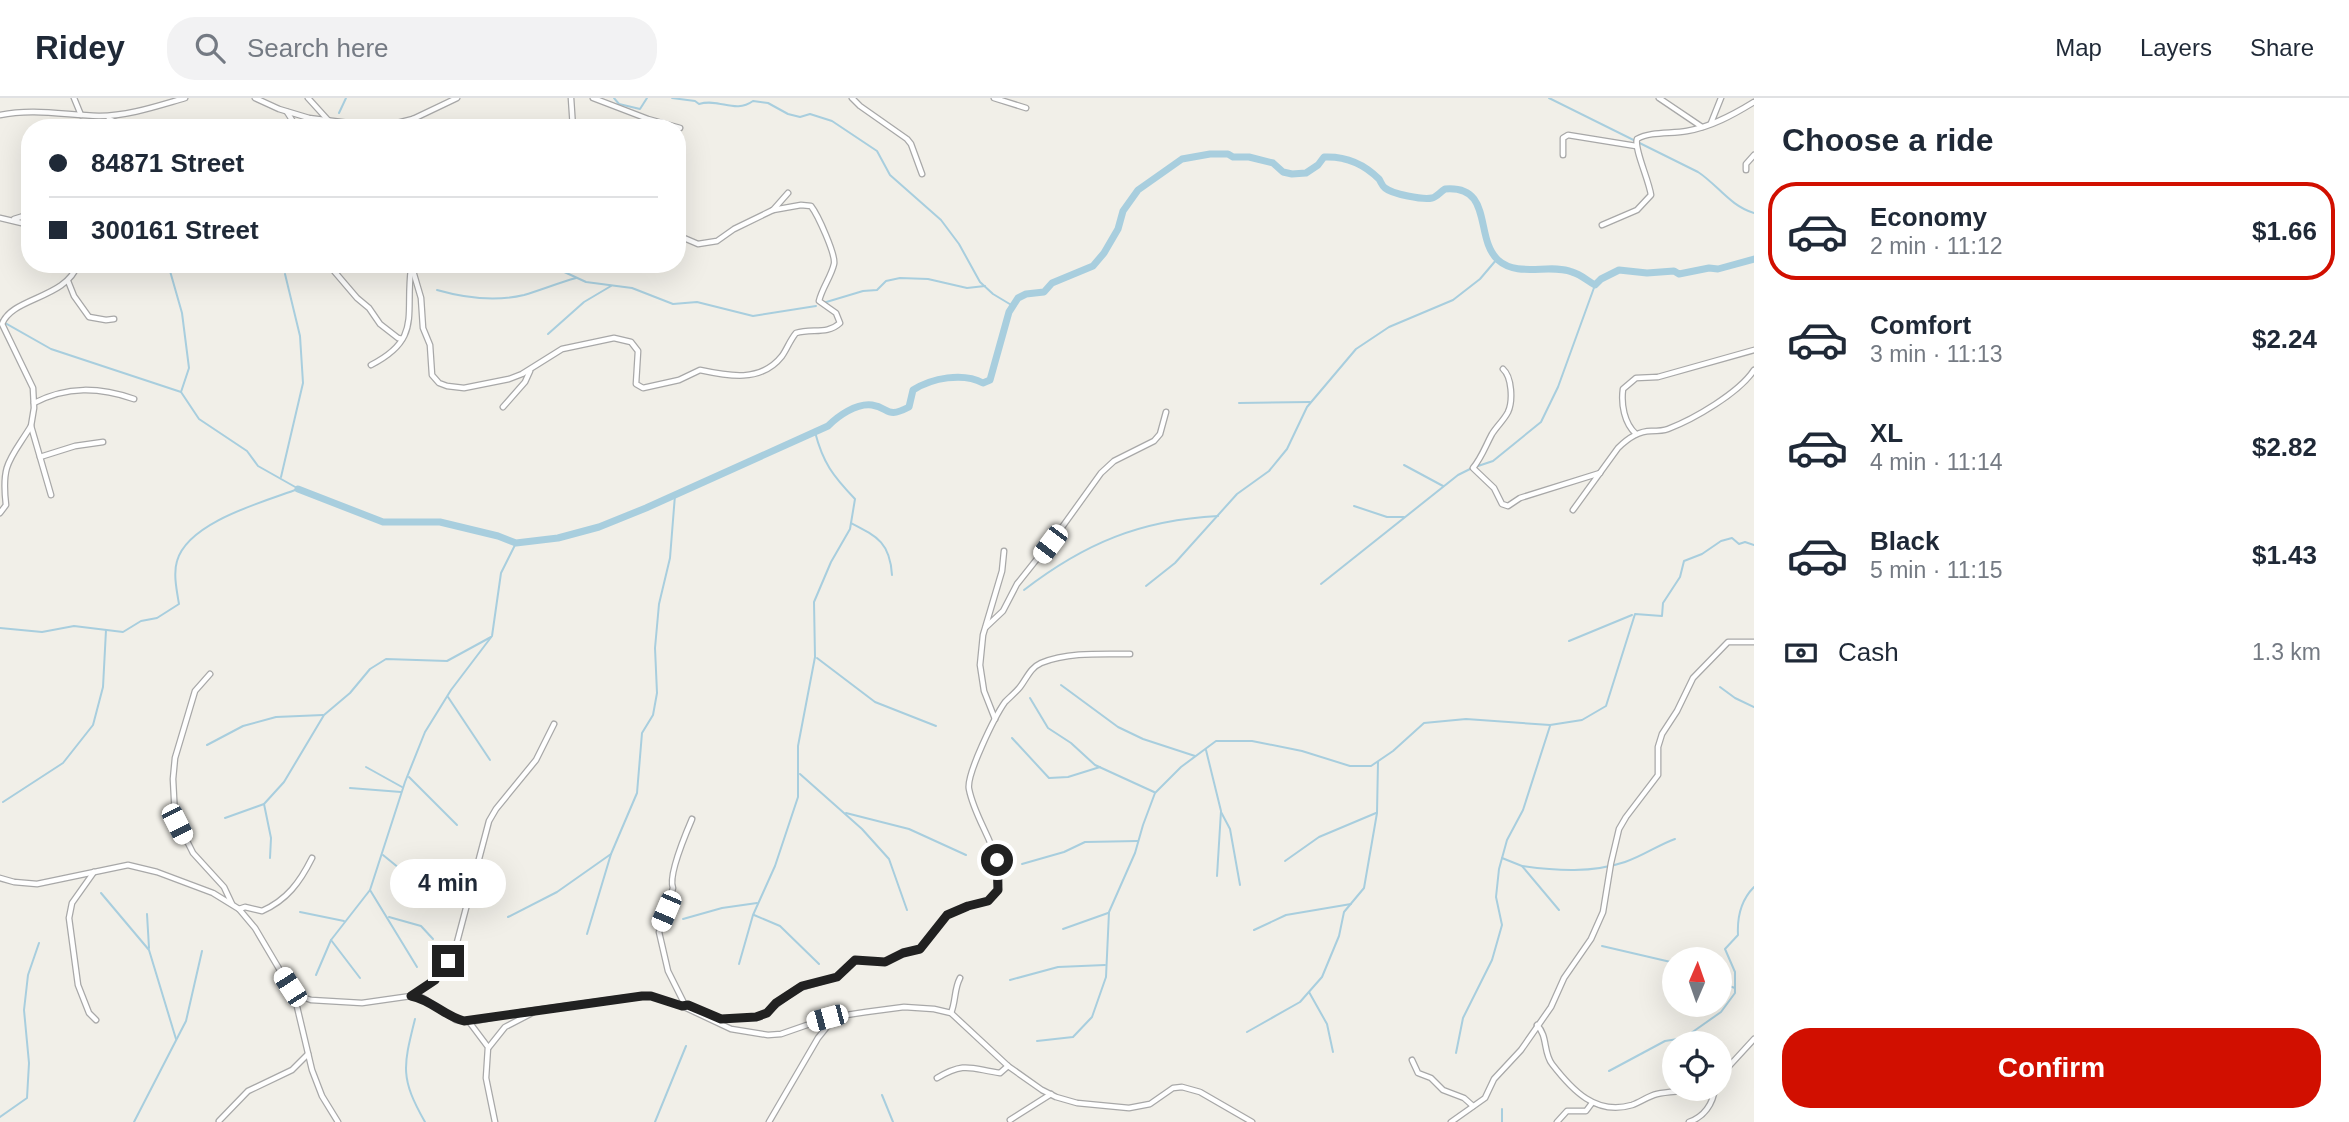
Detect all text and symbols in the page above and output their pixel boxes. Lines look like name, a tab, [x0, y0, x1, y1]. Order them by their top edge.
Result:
search box	[167, 17, 657, 80]
text: Ridey	[35, 29, 125, 66]
icon: search	[191, 29, 229, 67]
text: Search here	[247, 33, 389, 63]
text: Map	[2055, 34, 2102, 61]
text: Layers	[2140, 34, 2212, 61]
text: Share	[2250, 34, 2314, 61]
text: Choose a ride	[1782, 122, 1994, 158]
text: 84871 Street	[91, 148, 244, 178]
icon: car	[1786, 200, 1849, 263]
text: Economy	[1870, 202, 1987, 232]
text: 300161 Street	[91, 215, 259, 245]
text: $1.66	[2252, 216, 2317, 246]
text: 2 min · 11:12	[1870, 233, 2003, 259]
icon: car	[1786, 308, 1849, 371]
text: Comfort	[1870, 310, 1971, 340]
text: $2.24	[2252, 324, 2317, 354]
text: 3 min · 11:13	[1870, 341, 2003, 367]
icon: car	[1786, 416, 1849, 479]
text: XL	[1870, 418, 1903, 448]
text: $2.82	[2252, 432, 2317, 462]
text: 4 min · 11:14	[1870, 449, 2003, 475]
car	[1029, 521, 1072, 567]
icon: car	[1786, 524, 1849, 587]
text: Black	[1870, 526, 1939, 556]
text: $1.43	[2252, 540, 2317, 570]
text: 5 min · 11:15	[1870, 557, 2003, 583]
icon: cash	[1782, 634, 1820, 672]
text: Cash	[1838, 637, 1899, 667]
text: 1.3 km	[2252, 639, 2321, 665]
car	[159, 801, 196, 847]
route start	[981, 844, 1013, 876]
callout: 4 min	[390, 860, 506, 908]
text: 4 min	[418, 870, 478, 896]
car	[649, 888, 684, 934]
route end	[432, 945, 464, 977]
north arrow	[1662, 947, 1732, 1017]
map controls	[1662, 947, 1732, 1101]
car	[270, 964, 311, 1010]
car	[804, 1002, 851, 1034]
button: Confirm	[1782, 1028, 2321, 1108]
button: locate	[1662, 1031, 1732, 1101]

